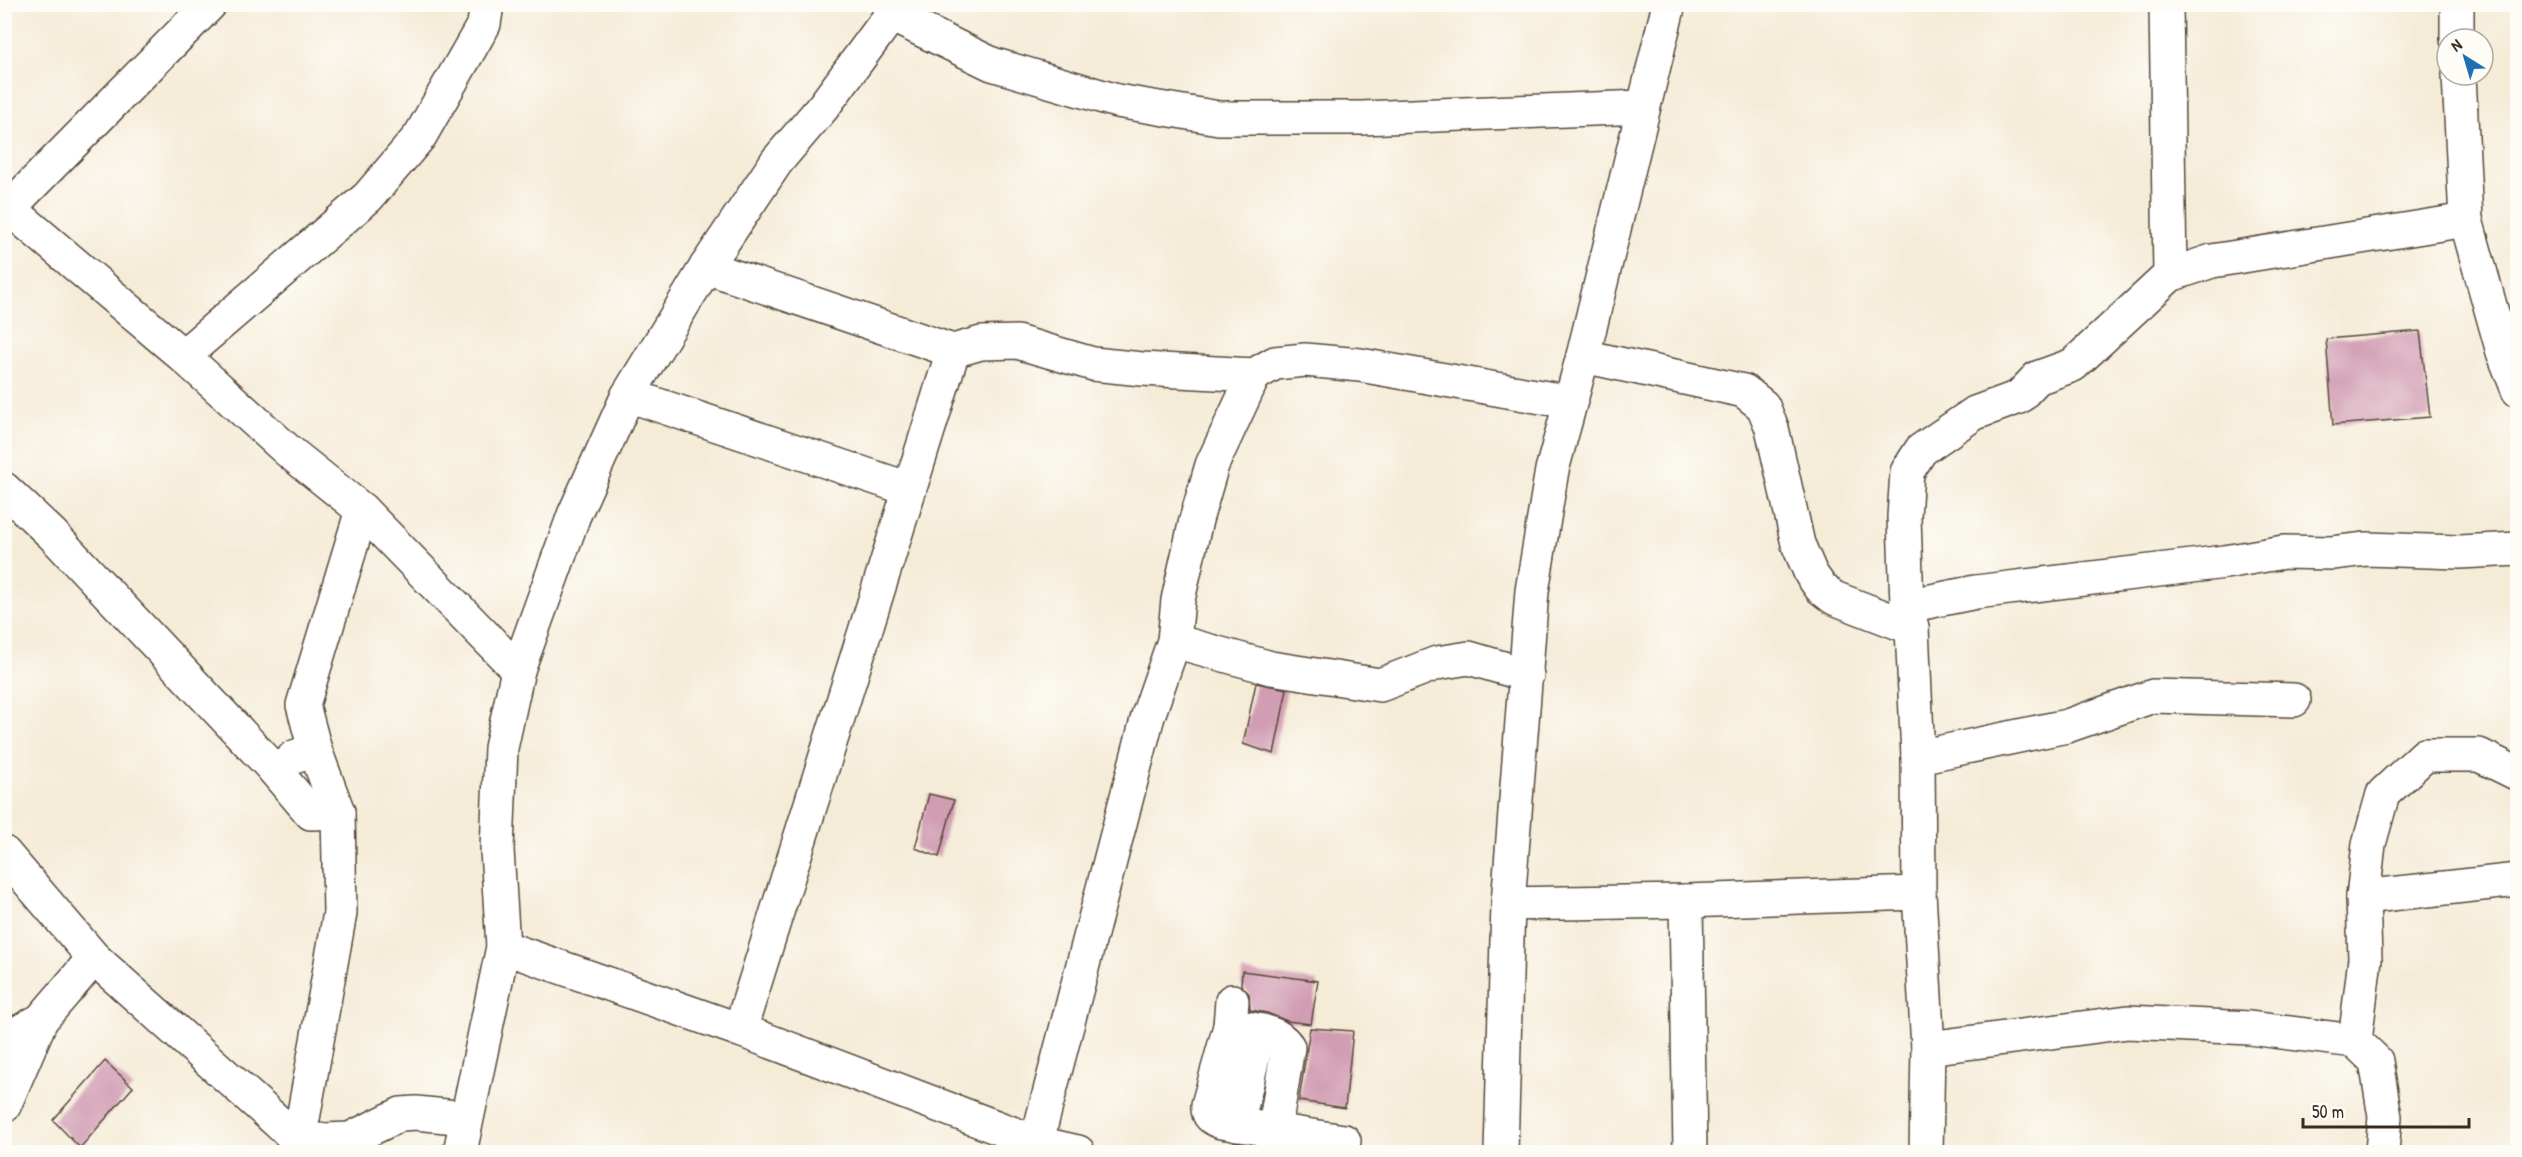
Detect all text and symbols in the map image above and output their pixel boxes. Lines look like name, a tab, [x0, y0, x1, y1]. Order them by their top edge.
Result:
north arrow	[2435, 27, 2495, 87]
text: N	[2446, 33, 2466, 56]
scale bar	[2303, 1091, 2470, 1129]
text: 50 m	[2312, 1099, 2344, 1124]

